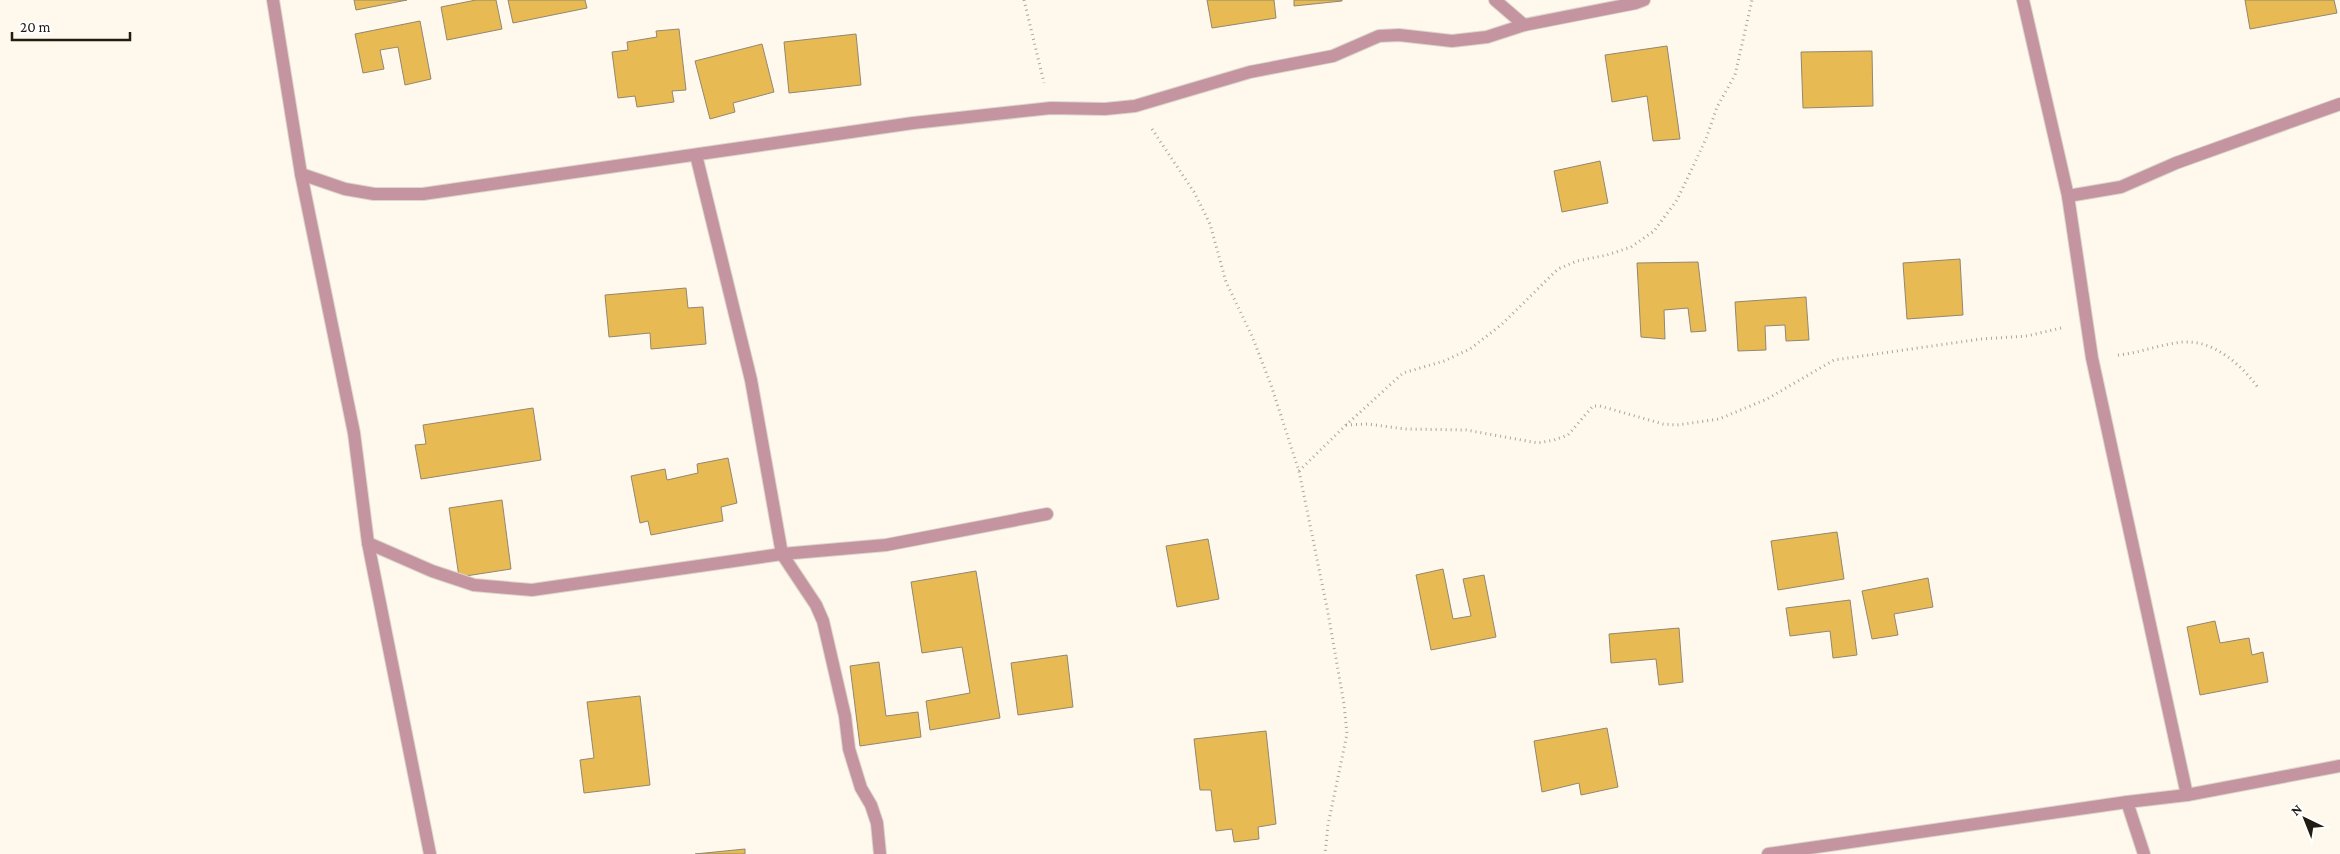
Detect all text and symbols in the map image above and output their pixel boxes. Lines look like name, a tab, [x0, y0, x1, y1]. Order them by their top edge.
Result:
scale bar	[12, 10, 130, 42]
text: 20 m	[20, 19, 51, 35]
north arrow	[2280, 794, 2330, 844]
text: N	[2287, 800, 2305, 819]

